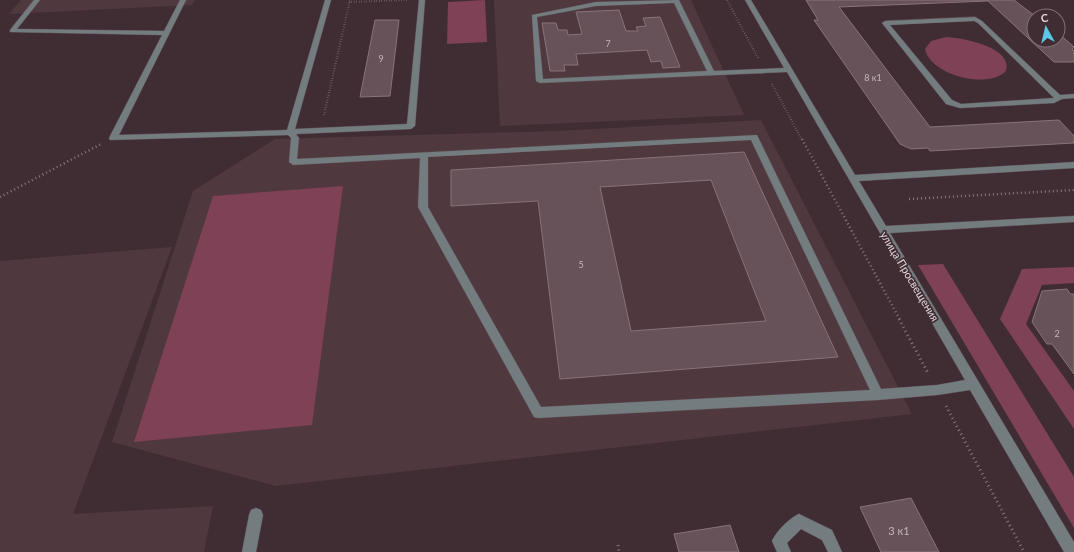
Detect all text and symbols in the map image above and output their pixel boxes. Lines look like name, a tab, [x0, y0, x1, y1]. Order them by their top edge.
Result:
north arrow	[1026, 8, 1066, 48]
text: С	[1040, 11, 1050, 25]
house number: 7	[605, 38, 611, 49]
house number: 9	[378, 53, 384, 64]
house number: 8 к1	[864, 72, 882, 83]
street label: улица Просвещения	[878, 229, 942, 323]
house number: 5	[578, 259, 584, 270]
house number: 2	[1054, 328, 1060, 339]
house number: 3 к1	[888, 524, 910, 537]

